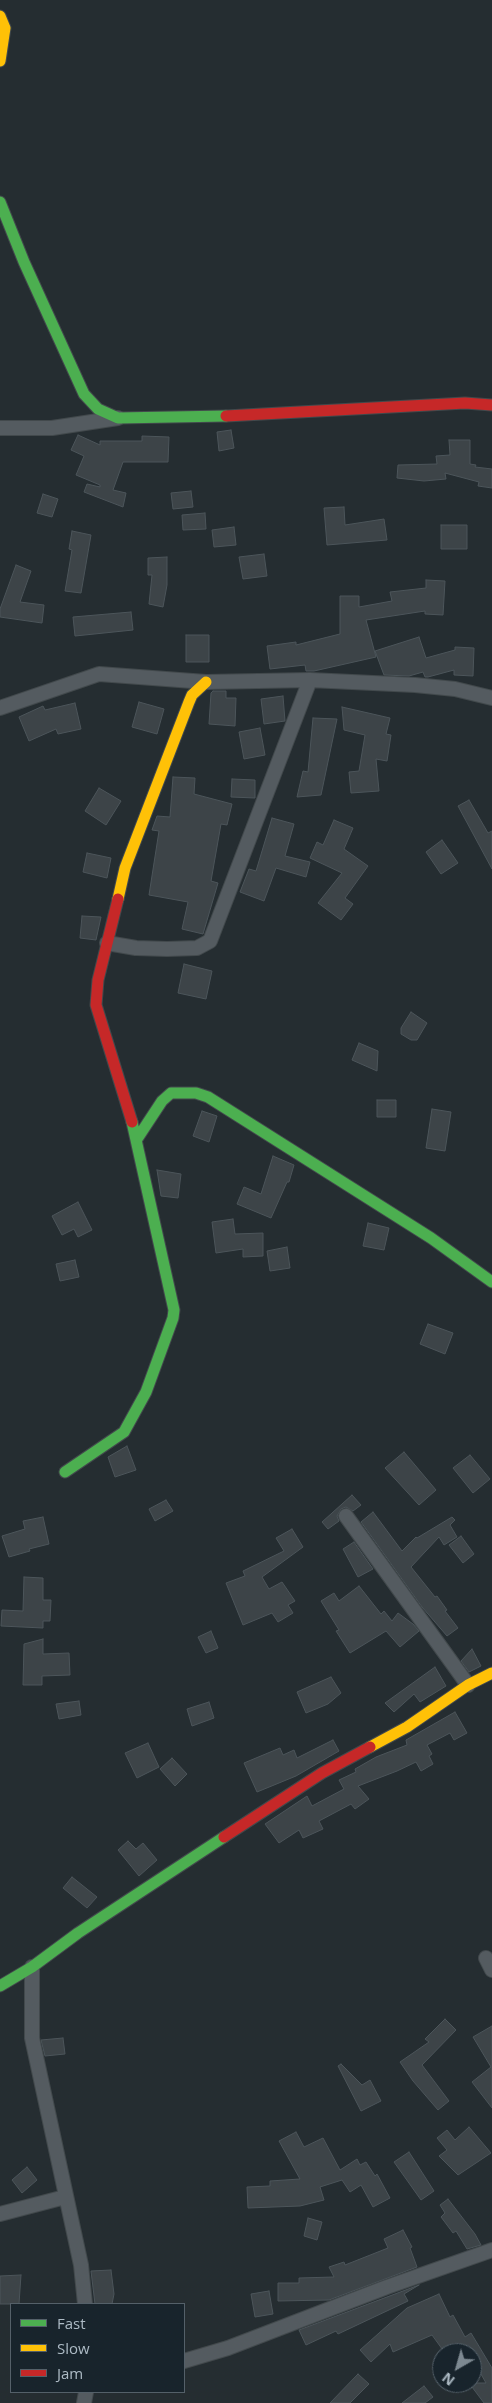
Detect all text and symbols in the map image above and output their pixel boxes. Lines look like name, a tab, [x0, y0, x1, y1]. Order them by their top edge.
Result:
legend	[10, 2303, 185, 2393]
text: Fast	[57, 2313, 86, 2333]
text: Slow	[57, 2338, 90, 2358]
north arrow	[432, 2343, 482, 2393]
text: Jam	[57, 2363, 83, 2383]
text: N	[438, 2368, 458, 2390]

